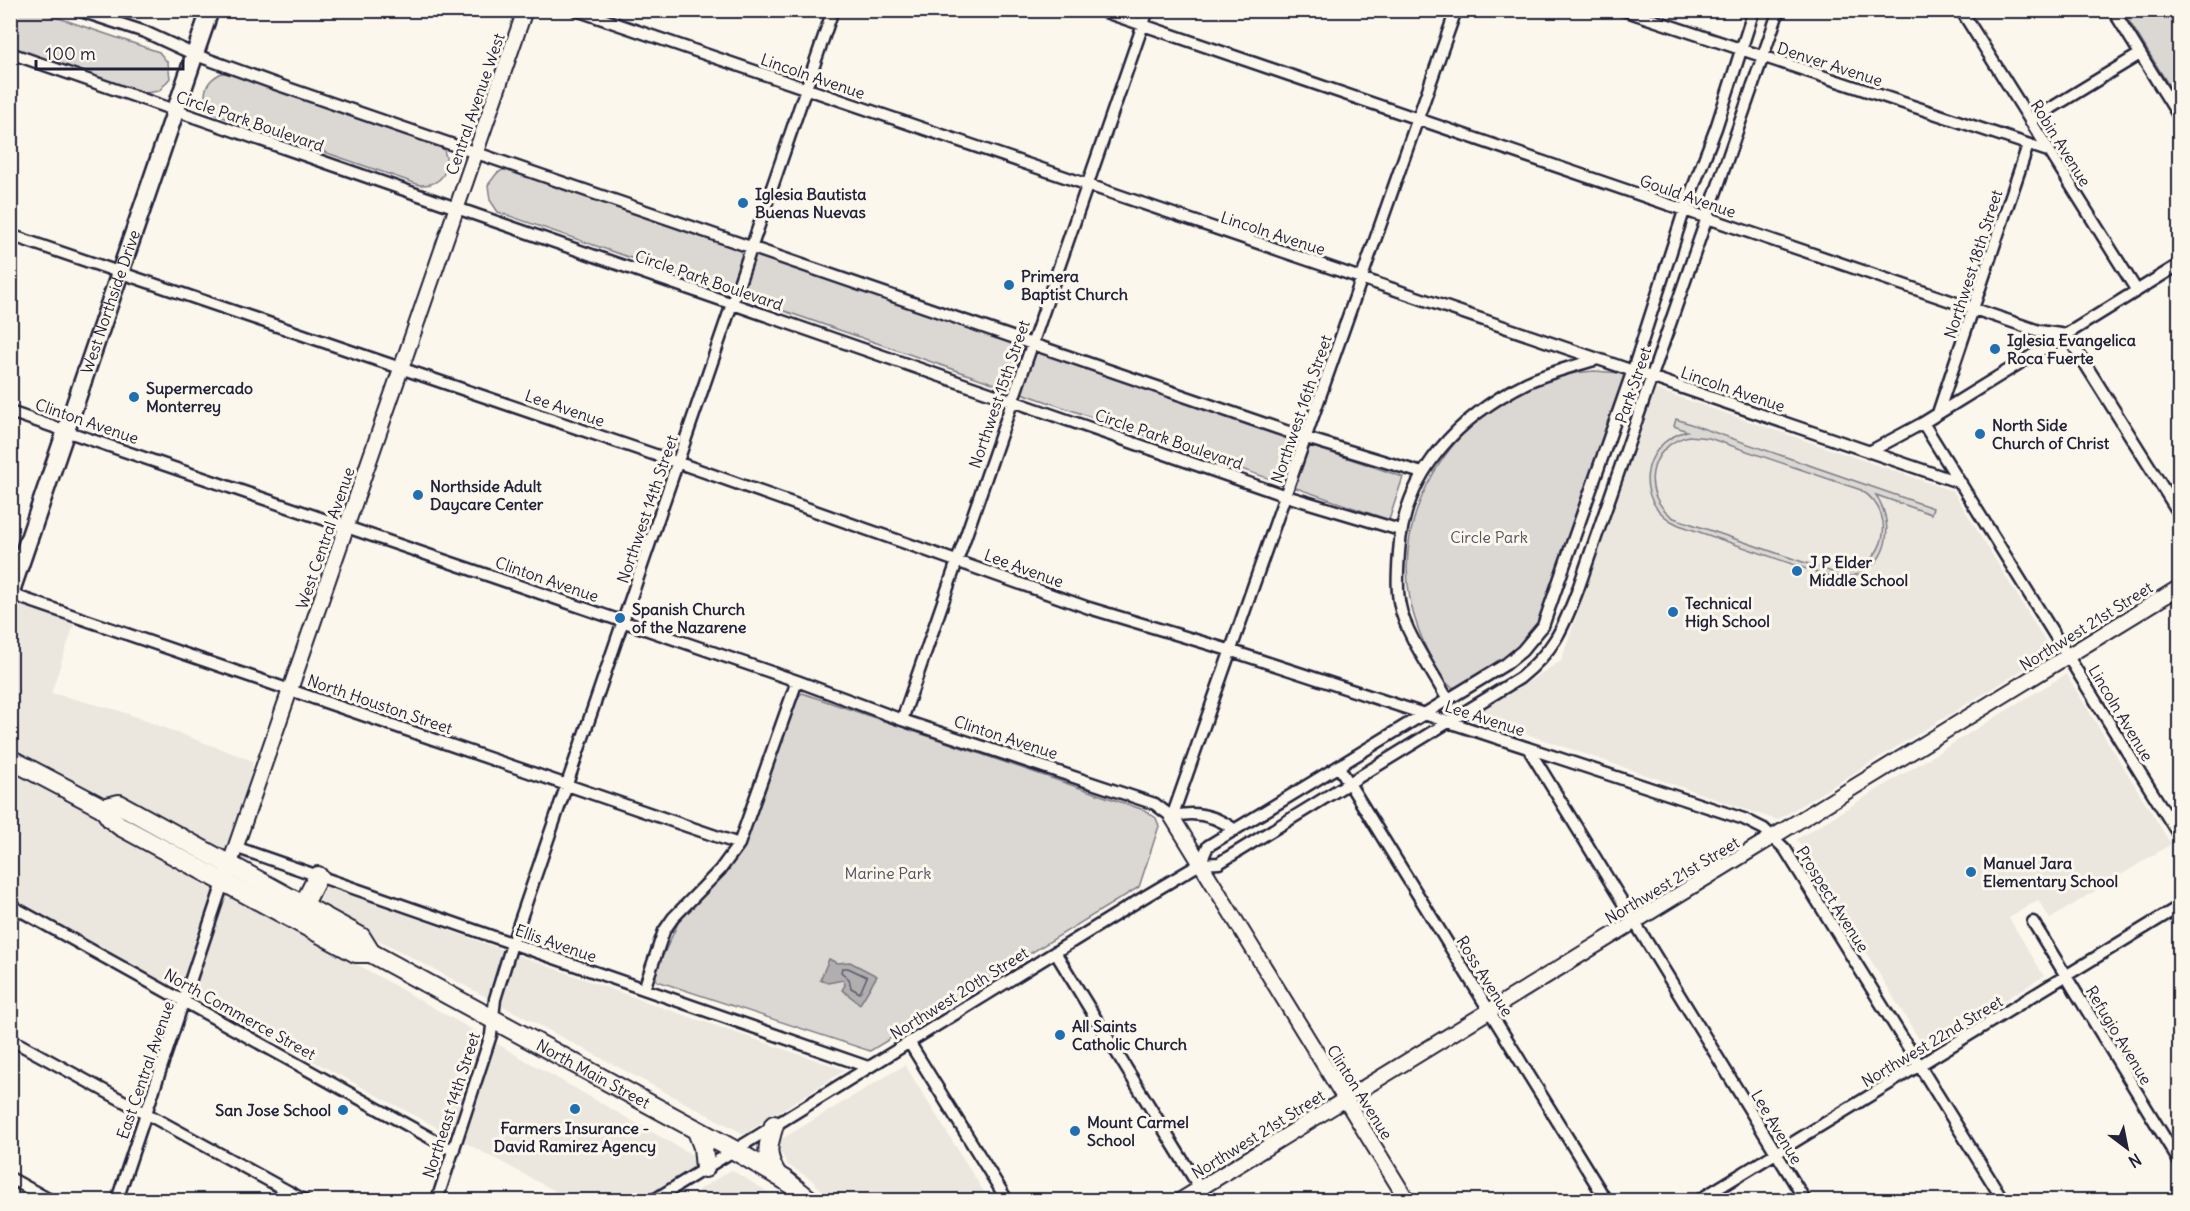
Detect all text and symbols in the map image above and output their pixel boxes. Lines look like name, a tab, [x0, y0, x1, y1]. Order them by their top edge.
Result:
street label: Central Avenue West	[441, 30, 509, 178]
scale bar	[36, 33, 183, 71]
street label: Denver Avenue	[1775, 38, 1885, 90]
text: 100 m	[45, 42, 96, 65]
street label: Lincoln Avenue	[758, 49, 868, 103]
street label: Circle Park Boulevard	[173, 86, 327, 156]
street label: Robin Avenue	[2027, 96, 2095, 190]
street label: Gould Avenue	[1637, 170, 1739, 222]
place label: Iglesia Bautista Buenas Nuevas	[755, 184, 866, 222]
street label: Northwest 18th Street	[1939, 186, 2007, 341]
marker: Iglesia Bautista Buenas Nuevas	[736, 196, 750, 210]
street label: Lincoln Avenue	[1218, 207, 1328, 259]
street label: West Northside Drive	[76, 227, 144, 376]
street label: Circle Park Boulevard	[632, 245, 786, 315]
place label: Primera Baptist Church	[1021, 266, 1128, 305]
marker: Primera Baptist Church	[1002, 278, 1016, 292]
street label: Northwest 15th Street	[964, 317, 1034, 471]
place label: Iglesia Evangelica Roca Fuerte	[2007, 330, 2136, 368]
street label: Northwest 16th Street	[1266, 332, 1336, 486]
marker: Iglesia Evangelica Roca Fuerte	[1988, 342, 2002, 356]
street label: Park Street	[1611, 344, 1656, 426]
street label: Lincoln Avenue	[1678, 362, 1788, 416]
place label: Supermercado Monterrey	[146, 378, 253, 417]
street label: Lee Avenue	[523, 385, 607, 431]
marker: Supermercado Monterrey	[127, 390, 141, 404]
street label: Clinton Avenue	[33, 394, 141, 448]
street label: Circle Park Boulevard	[1092, 404, 1246, 474]
place label: North Side Church of Christ	[1992, 415, 2110, 453]
marker: North Side Church of Christ	[1973, 427, 1987, 441]
street label: Northwest 14th Street	[612, 432, 682, 586]
street label: West Central Avenue	[291, 464, 359, 612]
place label: Northside Adult Daycare Center	[430, 476, 544, 515]
marker: Northside Adult Daycare Center	[411, 488, 425, 502]
park label: Circle Park	[1450, 527, 1528, 547]
street label: Lee Avenue	[982, 544, 1066, 592]
street label: Clinton Avenue	[493, 552, 601, 606]
place label: J P Elder Middle School	[1809, 552, 1908, 590]
marker: J P Elder Middle School	[1790, 564, 1804, 578]
street label: Northwest 21st Street	[2016, 577, 2157, 675]
place label: Technical High School	[1685, 593, 1770, 632]
place label: Spanish Church of the Nazarene	[632, 599, 747, 637]
marker: Technical High School	[1666, 605, 1680, 619]
marker: Spanish Church of the Nazarene	[613, 611, 627, 625]
street label: Lincoln Avenue	[2084, 661, 2158, 765]
street label: North Houston Street	[305, 670, 456, 738]
street label: Lee Avenue	[1442, 696, 1528, 740]
street label: Clinton Avenue	[952, 711, 1060, 763]
street label: Northwest 21st Street	[1601, 832, 1743, 928]
street label: Prospect Avenue	[1792, 842, 1874, 956]
place label: Manuel Jara Elementary School	[1983, 853, 2118, 892]
park label: Marine Park	[845, 863, 931, 883]
marker: Manuel Jara Elementary School	[1964, 865, 1978, 879]
street label: Ellis Avenue	[513, 920, 599, 966]
street label: Ross Avenue	[1452, 932, 1518, 1020]
street label: Northwest 20th Street	[886, 942, 1032, 1044]
street label: North Commerce Street	[161, 964, 320, 1064]
street label: Refugio Avenue	[2082, 982, 2156, 1088]
street label: Northwest 22nd Street	[1858, 991, 2007, 1091]
street label: East Central Avenue	[112, 998, 178, 1142]
place label: All Saints Catholic Church	[1072, 1016, 1187, 1054]
marker: All Saints Catholic Church	[1053, 1028, 1067, 1042]
street label: Northeast 14th Street	[418, 1029, 484, 1180]
street label: North Main Street	[533, 1035, 654, 1113]
street label: Clinton Avenue	[1323, 1041, 1397, 1143]
street label: Northwest 21st Street	[1188, 1085, 1329, 1183]
street label: Lee Avenue	[1747, 1086, 1807, 1168]
place label: San Jose School	[215, 1100, 331, 1120]
marker: Farmers Insurance - David Ramirez Agency	[568, 1102, 582, 1116]
marker: San Jose School	[336, 1103, 350, 1117]
place label: Mount Carmel School	[1087, 1112, 1189, 1150]
place label: Farmers Insurance - David Ramirez Agency	[494, 1118, 656, 1157]
north arrow	[2097, 1118, 2157, 1178]
marker: Mount Carmel School	[1068, 1124, 1082, 1138]
text: N	[2125, 1149, 2145, 1172]

